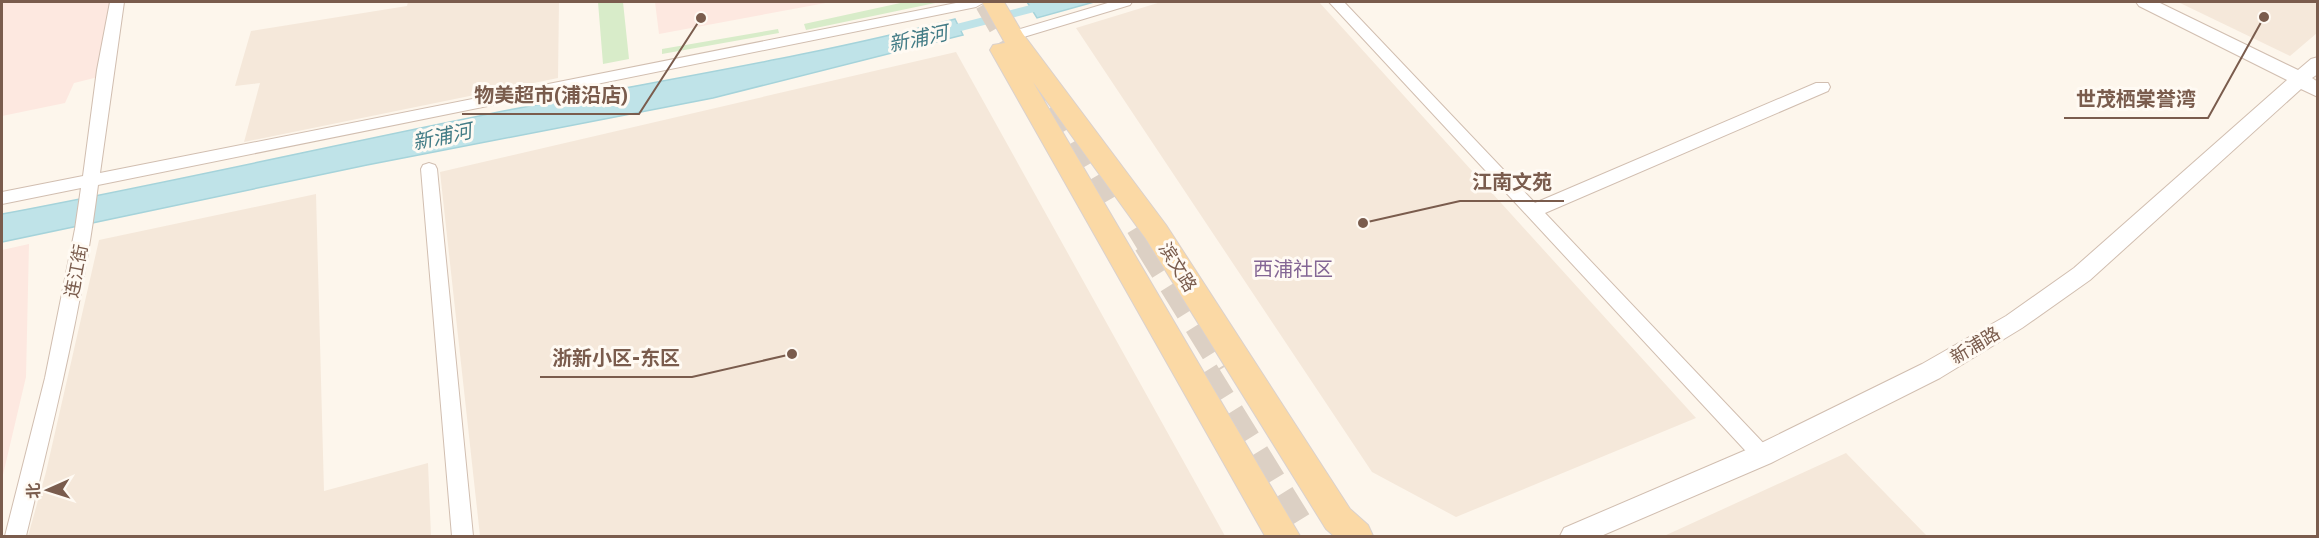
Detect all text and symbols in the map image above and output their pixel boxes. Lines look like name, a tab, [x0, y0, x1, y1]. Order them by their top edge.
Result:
water label: 新浦河	[886, 18, 954, 57]
callout: 物美超市(浦沿店)	[462, 76, 639, 114]
callout: 世茂栖棠誉湾	[2064, 80, 2208, 118]
text: 物美超市(浦沿店)	[474, 81, 628, 108]
text: 世茂栖棠誉湾	[2076, 85, 2196, 112]
water label: 新浦河	[410, 116, 478, 155]
callout: 江南文苑	[1460, 163, 1564, 201]
text: 江南文苑	[1472, 168, 1552, 195]
street label: 滨文路	[1154, 238, 1202, 296]
street label: 连江街	[60, 242, 92, 300]
district label: 西浦社区	[1253, 255, 1333, 282]
street label: 新浦路	[1946, 321, 2004, 369]
callout: 浙新小区-东区	[540, 339, 692, 377]
text: 浙新小区-东区	[552, 344, 680, 371]
north arrow	[18, 460, 78, 520]
text: 北	[23, 482, 43, 499]

